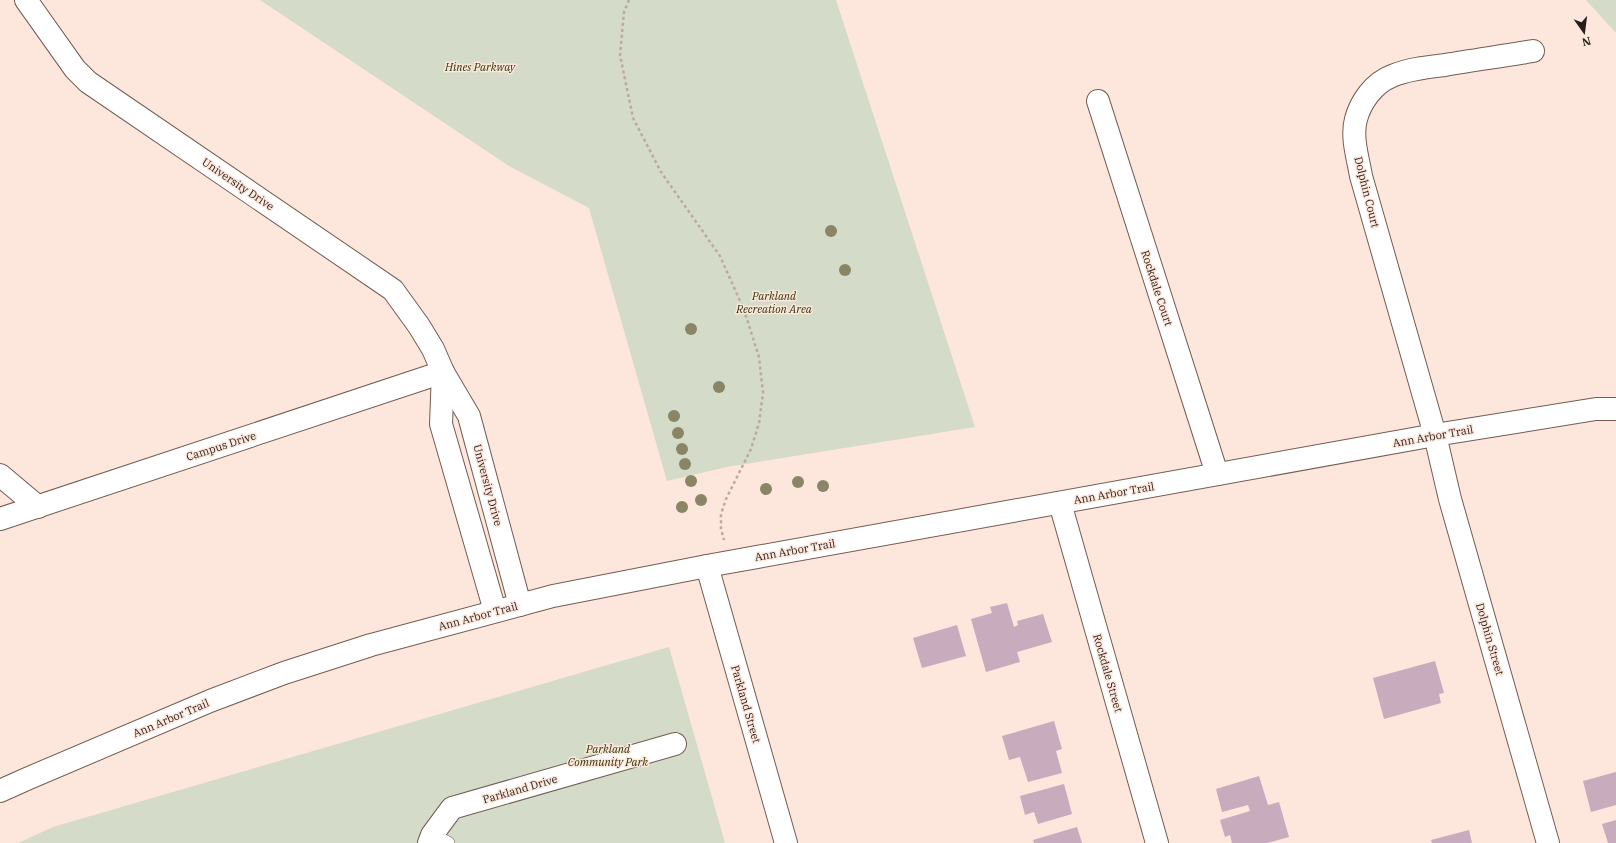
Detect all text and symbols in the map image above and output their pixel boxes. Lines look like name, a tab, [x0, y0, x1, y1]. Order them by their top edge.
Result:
north arrow	[1564, 12, 1604, 52]
text: N	[1580, 34, 1592, 50]
park label: Hines Parkway	[444, 60, 516, 74]
street label: University Drive	[199, 155, 277, 213]
street label: Dolphin Court	[1351, 155, 1383, 229]
street label: Rockdale Court	[1138, 248, 1176, 328]
park label: Parkland Recreation Area	[735, 289, 812, 316]
street label: Ann Arbor Trail	[1392, 422, 1474, 450]
street label: Campus Drive	[184, 428, 258, 464]
street label: University Drive	[470, 443, 506, 527]
street label: Ann Arbor Trail	[1073, 479, 1155, 507]
street label: Ann Arbor Trail	[754, 536, 836, 564]
street label: Ann Arbor Trail	[437, 599, 519, 633]
street label: Dolphin Street	[1473, 601, 1507, 677]
street label: Rockdale Street	[1090, 632, 1126, 714]
street label: Parkland Street	[728, 663, 764, 745]
street label: Ann Arbor Trail	[131, 696, 211, 740]
park label: Parkland Community Park	[568, 742, 648, 769]
street label: Parkland Drive	[481, 772, 559, 806]

